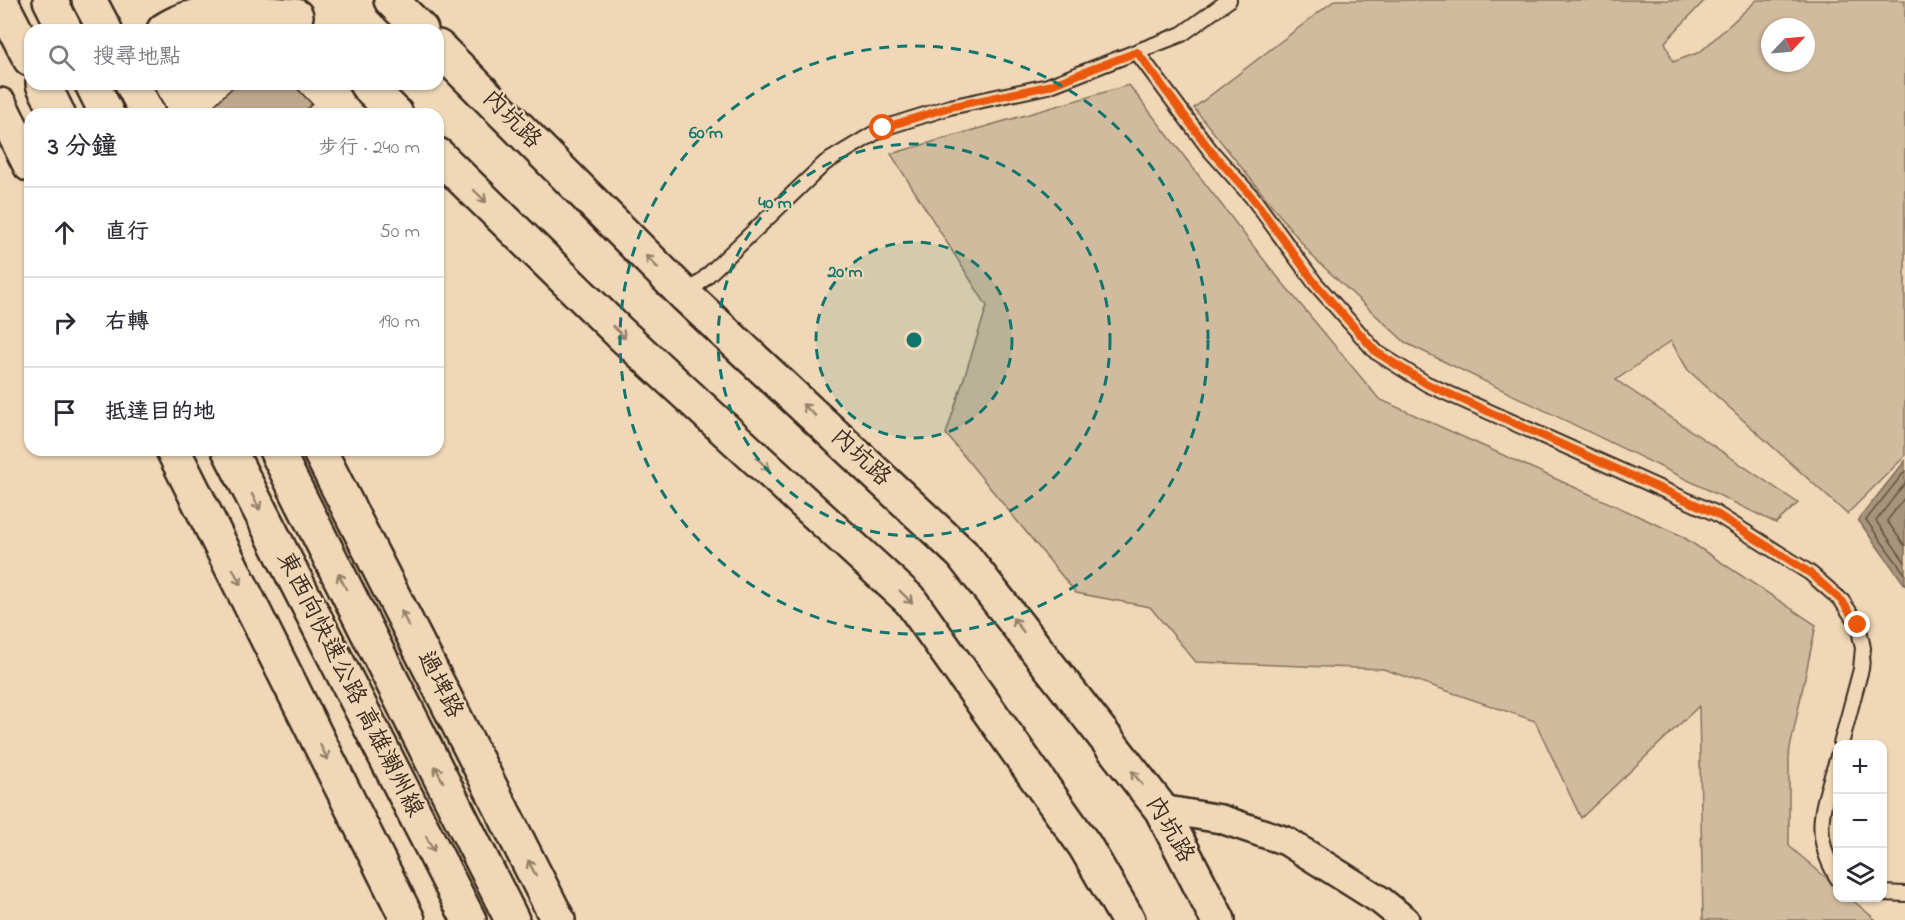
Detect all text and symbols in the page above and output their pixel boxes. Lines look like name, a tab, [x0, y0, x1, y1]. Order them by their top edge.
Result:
north arrow	[1761, 18, 1815, 72]
search box	[24, 24, 444, 90]
icon: search	[45, 41, 78, 74]
text: 搜尋地點	[93, 42, 181, 74]
street label: 內坑路	[473, 82, 549, 158]
route start	[869, 114, 895, 140]
text: 60 m	[689, 121, 723, 147]
text: 3 分鐘	[48, 129, 117, 167]
text: 步行 · 240 m	[318, 134, 420, 163]
one-way arrow	[472, 189, 487, 203]
text: 40 m	[758, 191, 792, 217]
icon: ahead	[48, 216, 81, 249]
text: 直行	[105, 217, 149, 249]
text: 50 m	[379, 218, 420, 247]
one-way arrow	[644, 254, 659, 269]
text: 20 m	[826, 260, 863, 286]
icon: right	[48, 306, 81, 339]
text: 右轉	[105, 307, 149, 339]
text: 190 m	[378, 308, 420, 337]
one-way arrow	[611, 325, 626, 339]
centre of rings	[904, 330, 924, 350]
icon: arrive	[48, 396, 81, 429]
text: 抵達目的地	[105, 397, 215, 429]
one-way arrow	[801, 403, 816, 418]
street label: 內坑路	[822, 421, 898, 495]
one-way arrow	[755, 457, 770, 472]
one-way arrow	[250, 493, 262, 511]
street label: 東西向快速公路 高雄潮州線	[267, 546, 431, 824]
one-way arrow	[231, 568, 243, 586]
one-way arrow	[336, 573, 348, 590]
one-way arrow	[898, 589, 913, 604]
one-way arrow	[399, 611, 410, 629]
route end	[1844, 611, 1870, 637]
one-way arrow	[1011, 617, 1024, 633]
street label: 過埤路	[407, 645, 471, 725]
map controls	[1833, 740, 1887, 902]
button: +	[1833, 740, 1887, 794]
one-way arrow	[319, 742, 330, 760]
one-way arrow	[433, 766, 445, 783]
one-way arrow	[1131, 771, 1144, 787]
street label: 內坑路	[1136, 790, 1202, 870]
button: −	[1833, 794, 1887, 848]
one-way arrow	[425, 835, 436, 853]
button: layers	[1833, 848, 1887, 902]
one-way arrow	[526, 860, 538, 877]

